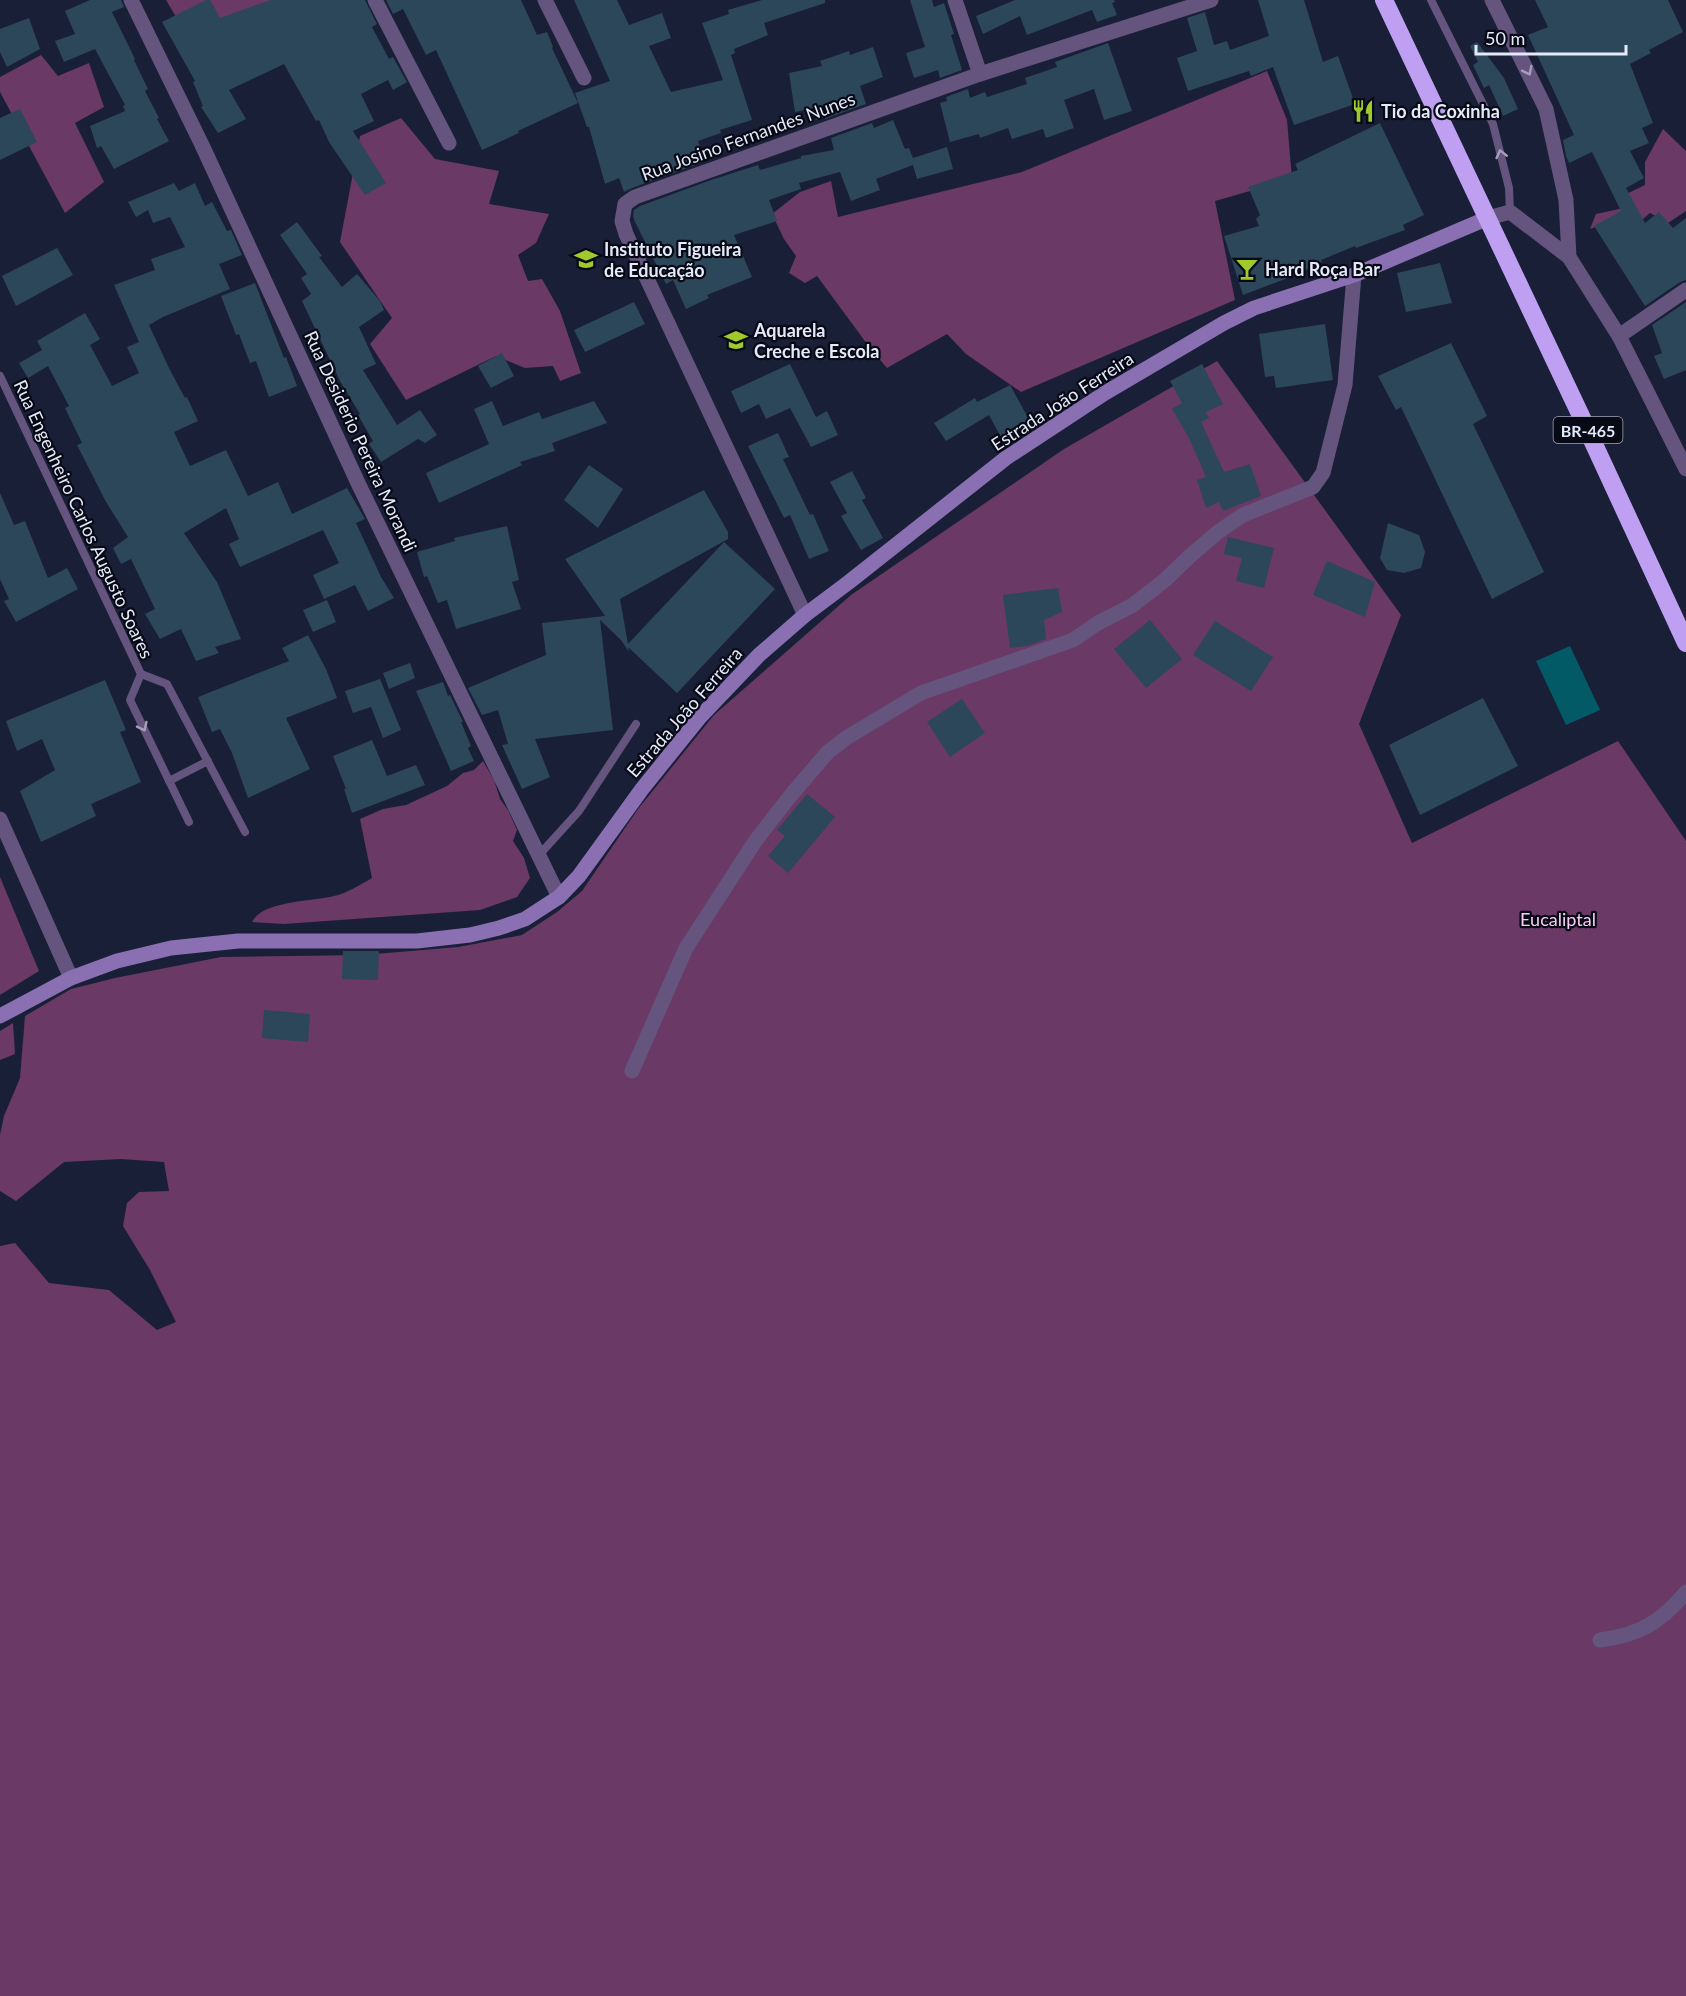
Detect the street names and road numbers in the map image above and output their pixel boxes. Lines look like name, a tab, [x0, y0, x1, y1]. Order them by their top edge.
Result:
street label: Rua Josino Fernandes Nunes	[638, 87, 858, 185]
street label: Rua Desiderio Pereira Morandi	[300, 327, 422, 555]
street label: Estrada João Ferreira	[987, 347, 1137, 455]
street label: Rua Engenheiro Carlos Augusto Soares	[10, 376, 158, 662]
road number: BR-465	[1554, 417, 1622, 443]
street label: Estrada João Ferreira	[622, 643, 746, 781]

